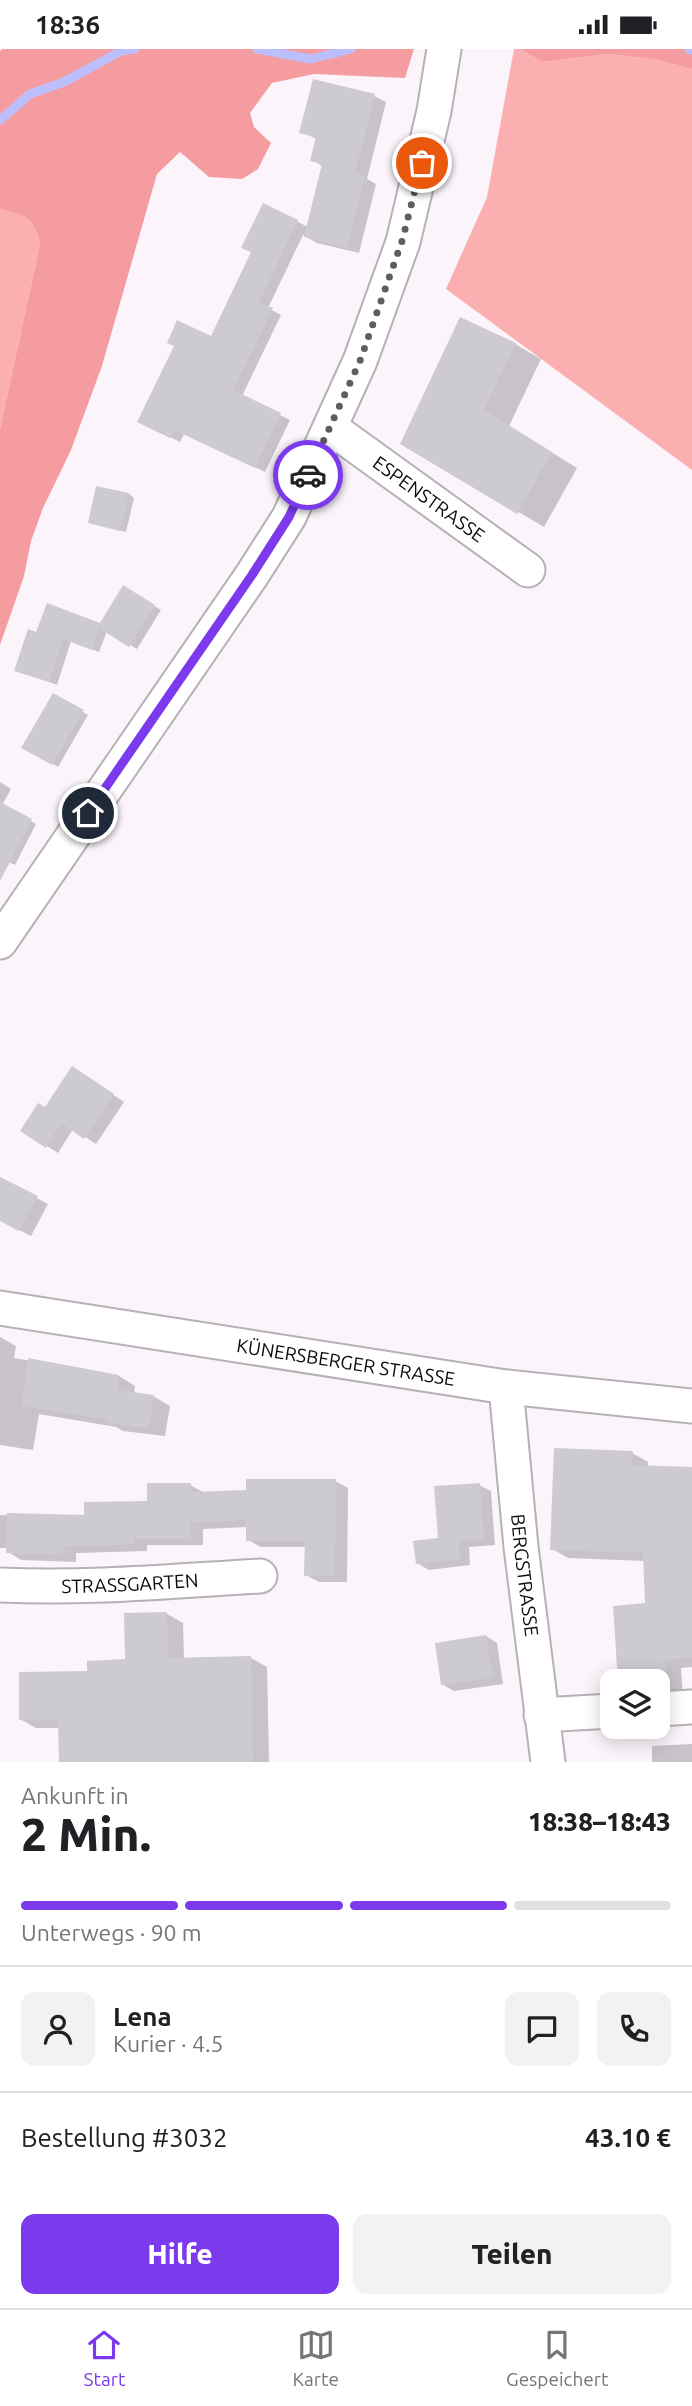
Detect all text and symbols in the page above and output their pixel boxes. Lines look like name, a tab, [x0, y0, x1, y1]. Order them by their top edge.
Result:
text: 18:36	[35, 10, 100, 39]
pin	[392, 133, 452, 193]
icon: bag	[403, 144, 441, 182]
courier	[273, 440, 343, 510]
street label: ESPENSTRASSE	[369, 451, 489, 546]
icon: car	[289, 456, 327, 494]
pin	[58, 783, 118, 843]
icon: home	[69, 794, 107, 832]
street label: KÜNERSBERGER STRASSE	[235, 1334, 457, 1390]
street label: BERGSTRASSE	[507, 1513, 543, 1638]
street label: STRASSGARTEN	[61, 1569, 199, 1597]
map controls	[600, 1669, 670, 1739]
button: layers	[600, 1669, 670, 1739]
text: Ankunft in	[21, 1783, 129, 1808]
text: 18:38–18:43	[528, 1807, 671, 1836]
text: 2 Min.	[21, 1808, 151, 1860]
text: Unterwegs · 90 m	[21, 1920, 202, 1945]
button: person	[21, 1992, 95, 2066]
button: chat	[505, 1992, 579, 2066]
button: phone	[597, 1992, 671, 2066]
text: Lena	[113, 2002, 172, 2031]
text: Kurier · 4.5	[113, 2031, 224, 2056]
text: Bestellung #3032	[21, 2123, 228, 2152]
text: 43.10 €	[585, 2123, 671, 2152]
button: Hilfe	[21, 2214, 339, 2294]
button: Teilen	[353, 2214, 671, 2294]
tab: Start	[84, 2326, 125, 2390]
tab: Karte	[292, 2326, 339, 2390]
tab: Gespeichert	[506, 2326, 608, 2390]

